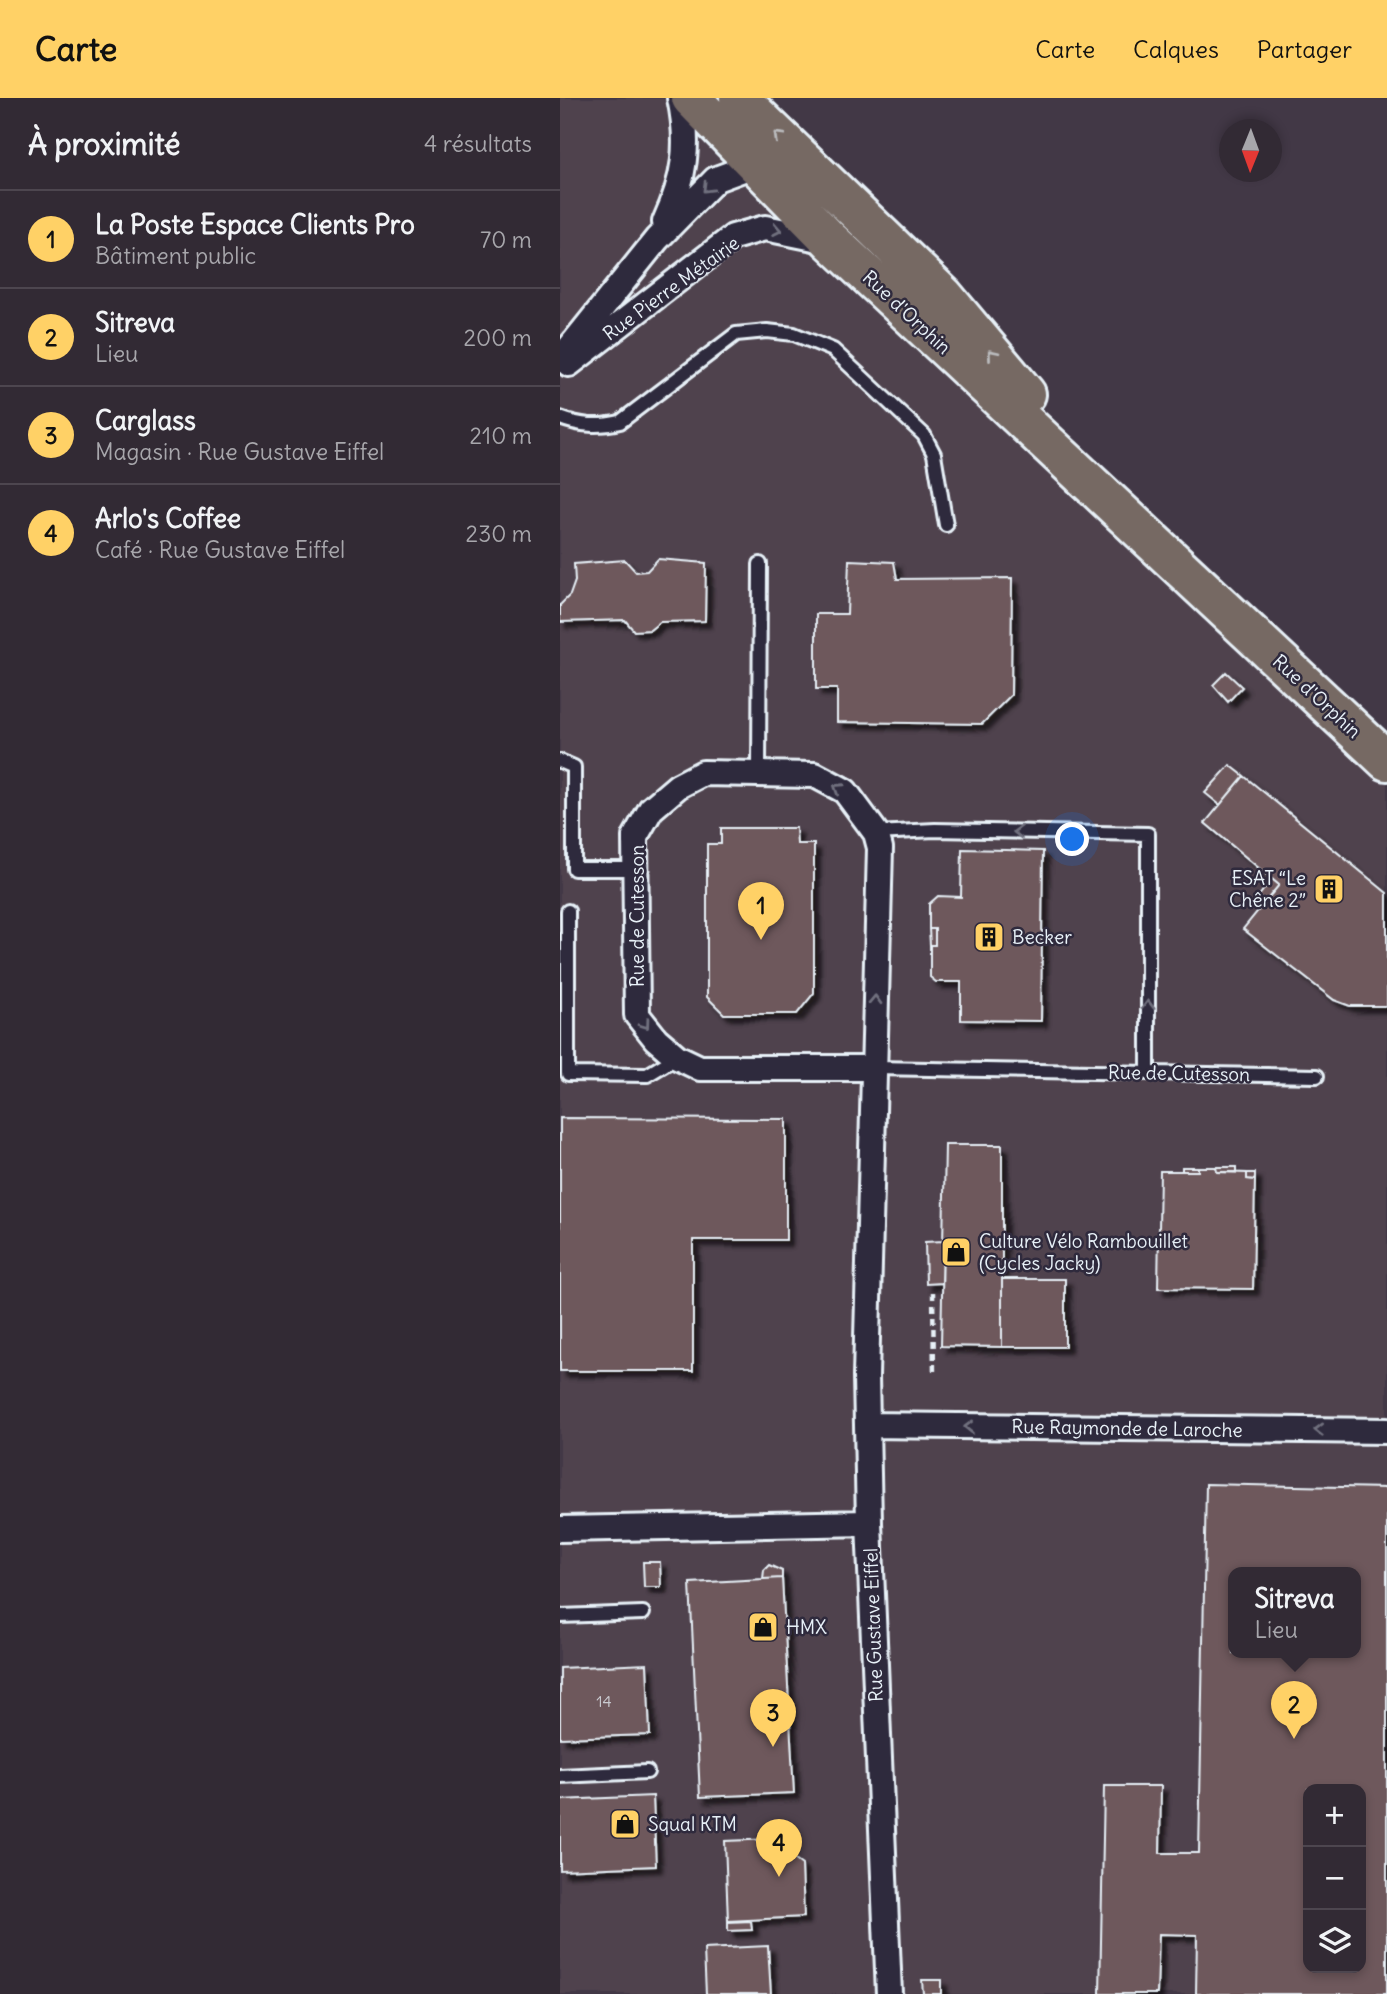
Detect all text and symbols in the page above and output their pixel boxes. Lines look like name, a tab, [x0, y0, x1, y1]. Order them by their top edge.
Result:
text: Carte	[35, 28, 117, 70]
text: Carte	[1035, 34, 1095, 64]
text: Calques	[1133, 34, 1219, 64]
text: Partager	[1257, 34, 1352, 64]
north arrow	[1219, 119, 1282, 182]
text: À proximité	[28, 125, 180, 163]
text: 4 résultats	[424, 129, 532, 158]
one-way arrow	[773, 131, 786, 144]
one-way arrow	[702, 180, 715, 193]
text: La Poste Espace Clients Pro	[95, 208, 415, 241]
one-way arrow	[771, 222, 783, 237]
text: 1	[46, 225, 56, 254]
text: 70 m	[480, 225, 532, 254]
street label: Rue Pierre Métairie	[598, 230, 744, 346]
text: Bâtiment public	[95, 241, 256, 270]
street label: Rue d'Orphin	[858, 265, 956, 359]
text: Sitreva	[95, 306, 175, 339]
text: 2	[45, 323, 57, 352]
text: 200 m	[463, 323, 532, 352]
text: Lieu	[95, 339, 139, 368]
one-way arrow	[988, 350, 1000, 363]
text: Carglass	[95, 404, 196, 437]
text: 3	[44, 421, 58, 450]
text: 210 m	[469, 421, 532, 450]
text: Magasin · Rue Gustave Eiffel	[95, 437, 384, 466]
text: Arlo's Coffee	[95, 502, 241, 535]
text: 4	[44, 519, 58, 548]
text: 230 m	[466, 519, 532, 548]
text: Café · Rue Gustave Eiffel	[95, 535, 345, 564]
street label: Rue d'Orphin	[1268, 649, 1366, 743]
one-way arrow	[832, 784, 845, 797]
your location	[1055, 822, 1089, 856]
one-way arrow	[1012, 824, 1023, 840]
street label: Rue de Cutesson	[625, 845, 649, 987]
place label: ESAT “Le Chêne 2”	[1229, 866, 1306, 912]
building icon: ESAT “Le Chêne 2”	[1312, 872, 1346, 906]
pin: 1	[738, 882, 784, 940]
building icon: Becker	[972, 920, 1006, 954]
place label: Becker	[1012, 925, 1072, 949]
one-way arrow	[868, 994, 883, 1005]
one-way arrow	[1140, 999, 1156, 1010]
one-way arrow	[636, 1016, 649, 1029]
street label: Rue de Cutesson	[1108, 1060, 1250, 1086]
place label: Culture Vélo Rambouillet (Cycles Jacky)	[979, 1229, 1188, 1275]
shop icon: Culture Vélo Rambouillet (Cycles Jacky)	[939, 1235, 973, 1269]
street label: Rue Raymonde de Laroche	[1011, 1414, 1243, 1442]
one-way arrow	[963, 1419, 974, 1435]
one-way arrow	[1313, 1422, 1324, 1438]
street label: Rue Gustave Eiffel	[858, 1547, 888, 1703]
popup	[1228, 1567, 1361, 1658]
text: Sitreva	[1254, 1582, 1335, 1615]
shop icon: HMX	[746, 1610, 780, 1644]
place label: HMX	[786, 1615, 827, 1639]
text: Lieu	[1254, 1615, 1298, 1644]
pin: 2	[1271, 1681, 1317, 1739]
pin: 3	[750, 1689, 796, 1747]
house number: 14	[596, 1691, 612, 1711]
map controls	[1303, 1784, 1366, 1973]
button: +	[1303, 1784, 1366, 1847]
shop icon: Squal KTM	[608, 1807, 642, 1841]
place label: Squal KTM	[648, 1812, 737, 1836]
pin: 4	[756, 1819, 802, 1877]
button: −	[1303, 1847, 1366, 1910]
button: layers	[1303, 1910, 1366, 1973]

